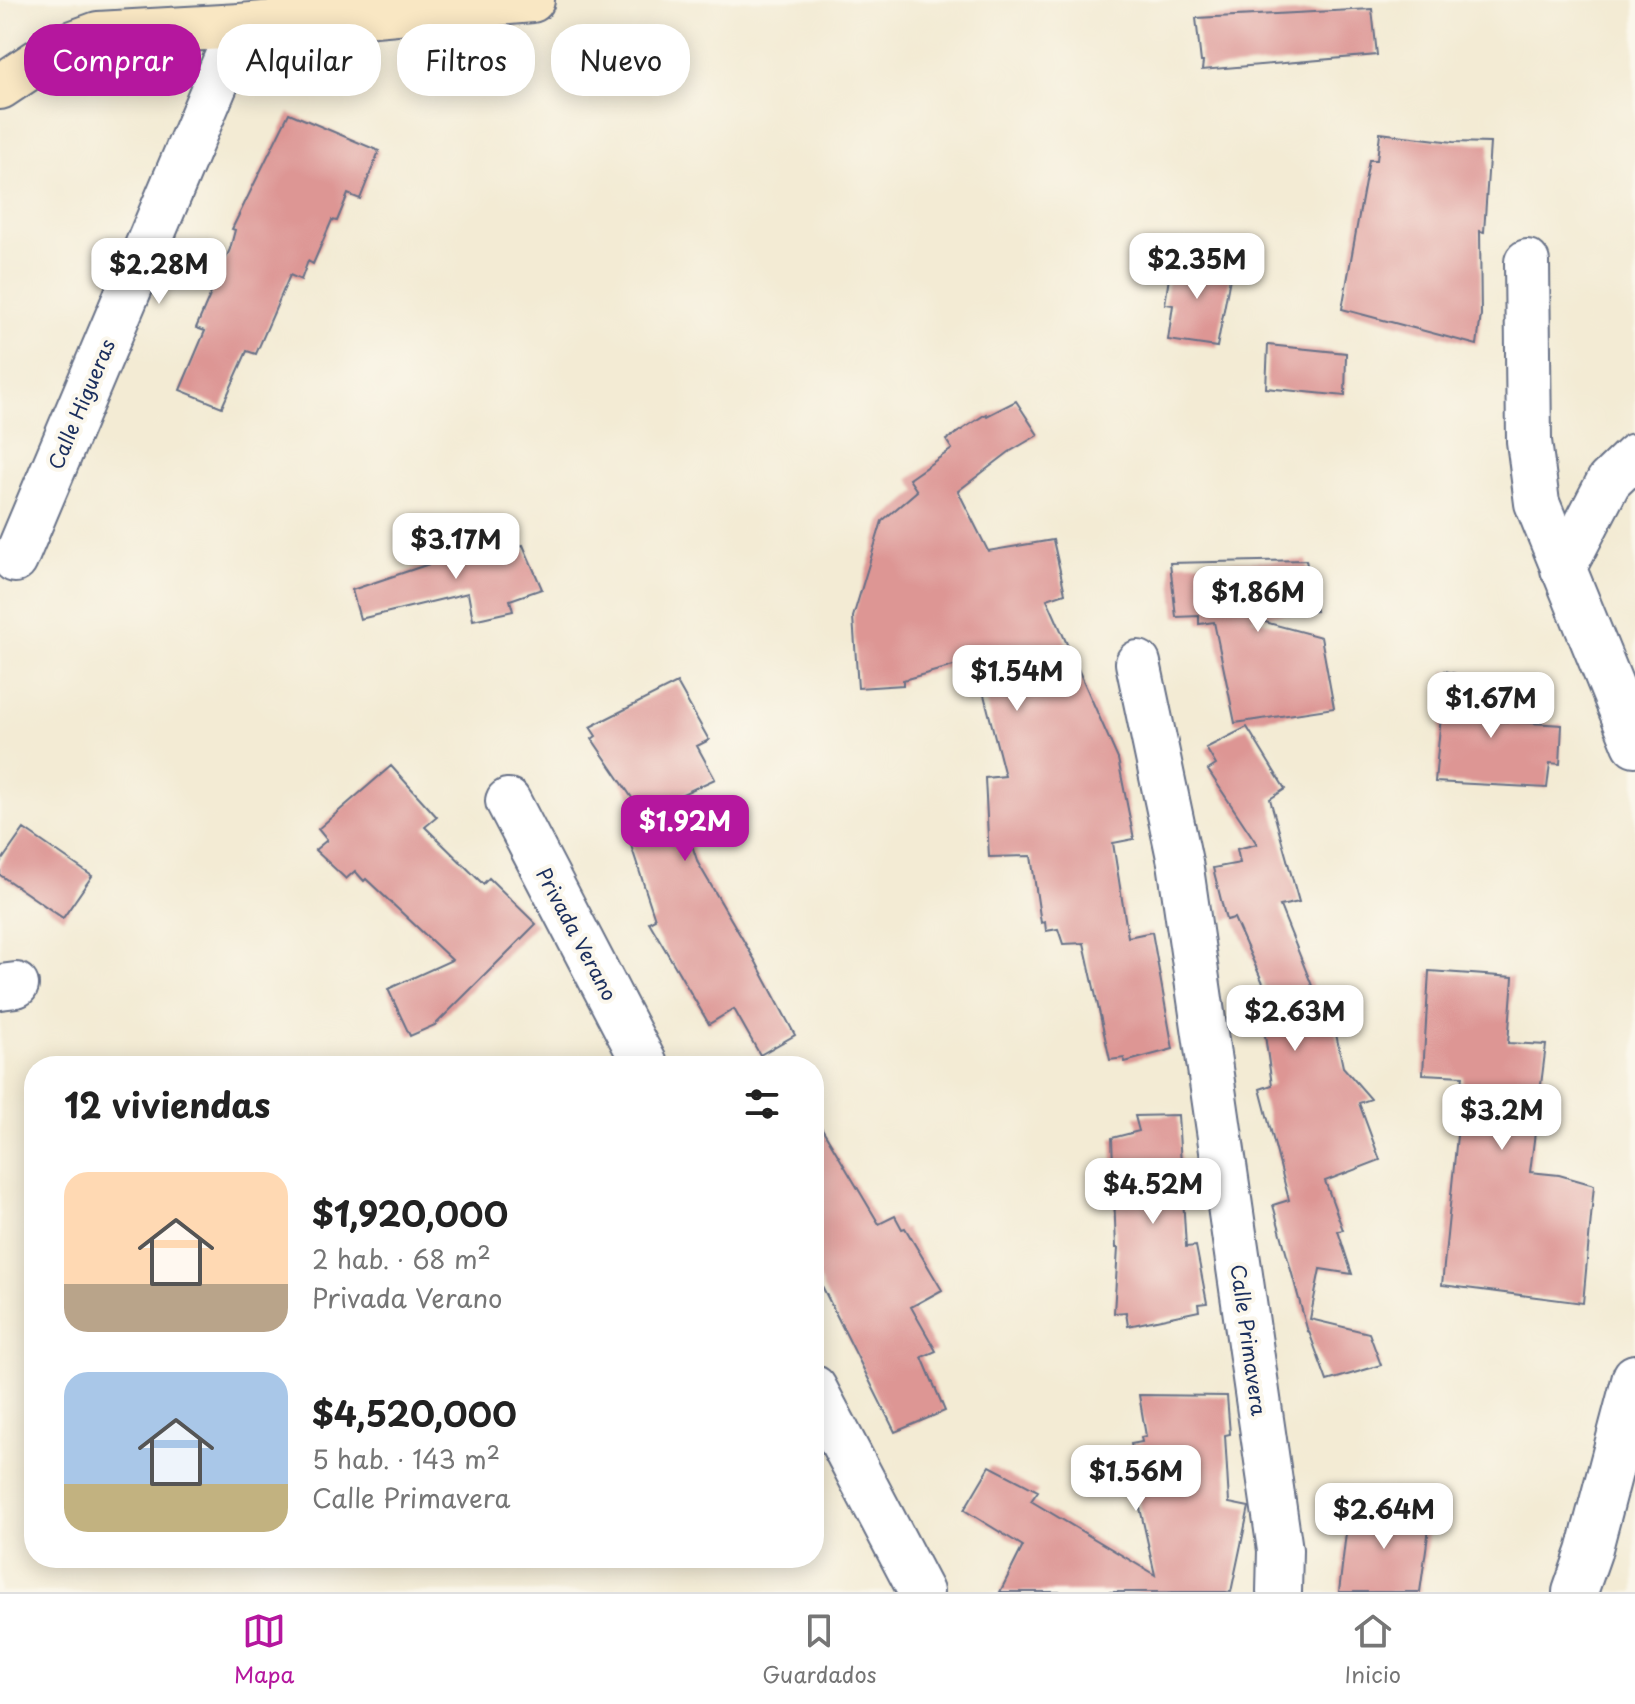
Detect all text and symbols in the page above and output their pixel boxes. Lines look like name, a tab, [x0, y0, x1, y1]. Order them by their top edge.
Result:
chip: Comprar	[24, 24, 201, 96]
chip: Alquilar	[217, 24, 381, 96]
chip: Filtros	[397, 24, 535, 96]
chip: Nuevo	[551, 24, 690, 96]
pin: $2.35M	[1132, 233, 1262, 301]
pin: $2.28M	[94, 238, 224, 306]
text: $2.35M	[1147, 239, 1247, 278]
text: $2.28M	[109, 244, 209, 283]
street label: Calle Higueras	[40, 334, 122, 474]
pin: $3.17M	[391, 513, 521, 581]
text: $3.17M	[410, 519, 502, 558]
pin: $1.86M	[1193, 566, 1323, 634]
text: $1.86M	[1211, 572, 1305, 611]
pin: $1.54M	[952, 645, 1082, 713]
text: $1.54M	[970, 651, 1064, 690]
pin: $1.67M	[1426, 672, 1556, 740]
text: $1.67M	[1445, 678, 1537, 717]
pin: $1.92M	[620, 795, 750, 863]
text: $1.92M	[639, 801, 731, 840]
street label: Privada Verano	[529, 862, 625, 1006]
pin: $2.63M	[1230, 985, 1360, 1053]
text: $2.63M	[1244, 991, 1346, 1030]
text: 12 viviendas	[64, 1078, 271, 1130]
icon: filters	[740, 1082, 784, 1126]
pin: $3.2M	[1446, 1084, 1558, 1152]
text: $3.2M	[1460, 1090, 1544, 1129]
pin: $4.52M	[1088, 1158, 1218, 1226]
text: $4.52M	[1103, 1164, 1203, 1203]
text: $1,920,000	[312, 1187, 508, 1239]
icon: home	[128, 1204, 224, 1300]
text: 2 hab. · 68 m²	[312, 1239, 491, 1278]
street label: Calle Primavera	[1224, 1262, 1275, 1418]
text: Privada Verano	[312, 1278, 503, 1317]
text: $4,520,000	[312, 1387, 517, 1439]
icon: home	[128, 1404, 224, 1500]
text: 5 hab. · 143 m²	[312, 1439, 500, 1478]
pin: $1.56M	[1071, 1445, 1201, 1513]
text: $1.56M	[1089, 1451, 1183, 1490]
text: Calle Primavera	[312, 1478, 510, 1517]
pin: $2.64M	[1319, 1483, 1449, 1551]
text: $2.64M	[1333, 1489, 1435, 1528]
tab: Mapa	[234, 1609, 294, 1690]
tab: Guardados	[762, 1609, 877, 1690]
tab: Inicio	[1344, 1609, 1401, 1690]

